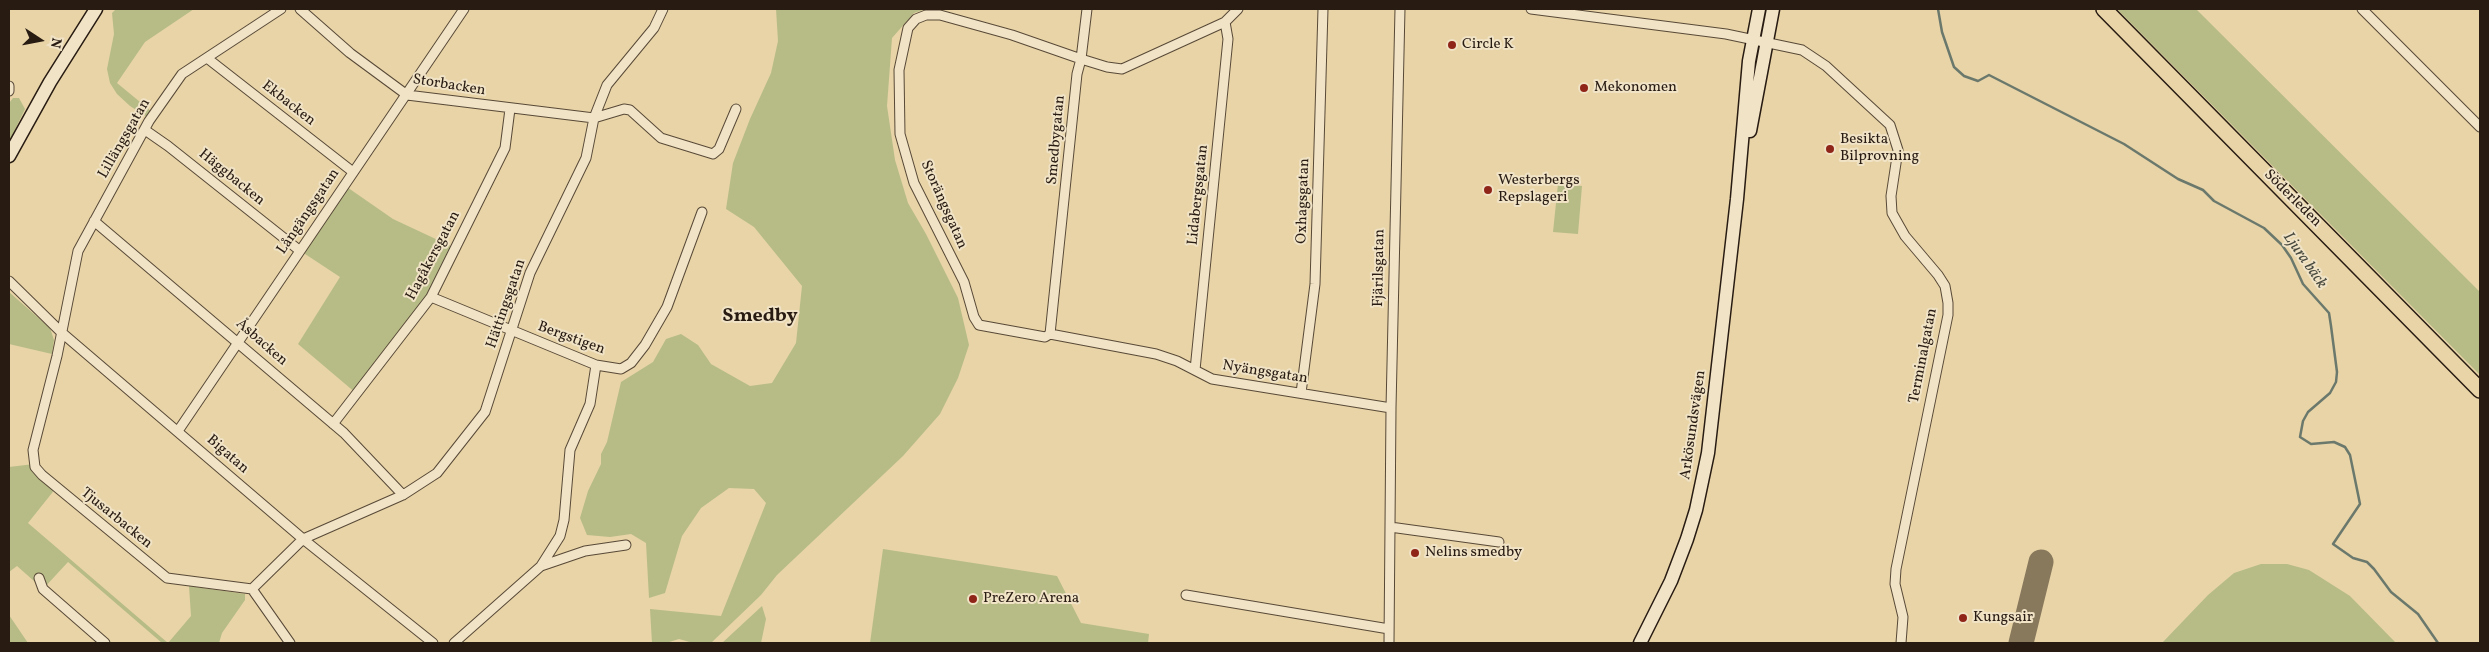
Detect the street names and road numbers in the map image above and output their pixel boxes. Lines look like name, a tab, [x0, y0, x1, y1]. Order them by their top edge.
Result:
street label: Storbacken	[411, 71, 487, 101]
street label: Ekbacken	[258, 77, 318, 131]
street label: Smedbygatan	[1044, 94, 1070, 186]
street label: Lillängsgatan	[95, 96, 155, 182]
street label: Lidabergsgatan	[1185, 144, 1213, 246]
street label: Häggbacken	[194, 146, 268, 210]
street label: Storängsgatan	[916, 158, 970, 252]
street label: Oxhagsgatan	[1294, 158, 1314, 244]
street label: Långängsgatan	[274, 166, 344, 258]
street label: Söderleden	[2259, 166, 2325, 232]
street label: Hagåkersgatan	[403, 208, 465, 304]
street label: Fjärilsgatan	[1370, 229, 1390, 307]
street label: Hättingsgatan	[483, 257, 531, 351]
street label: Terminalgatan	[1906, 307, 1942, 405]
street label: Åsbacken	[231, 316, 291, 370]
street label: Bergstigen	[535, 319, 607, 359]
street label: Nyängsgatan	[1221, 357, 1309, 389]
street label: Arkösundsvägen	[1677, 369, 1711, 481]
street label: Bigatan	[202, 432, 252, 478]
street label: Tjusarbacken	[77, 485, 155, 553]

